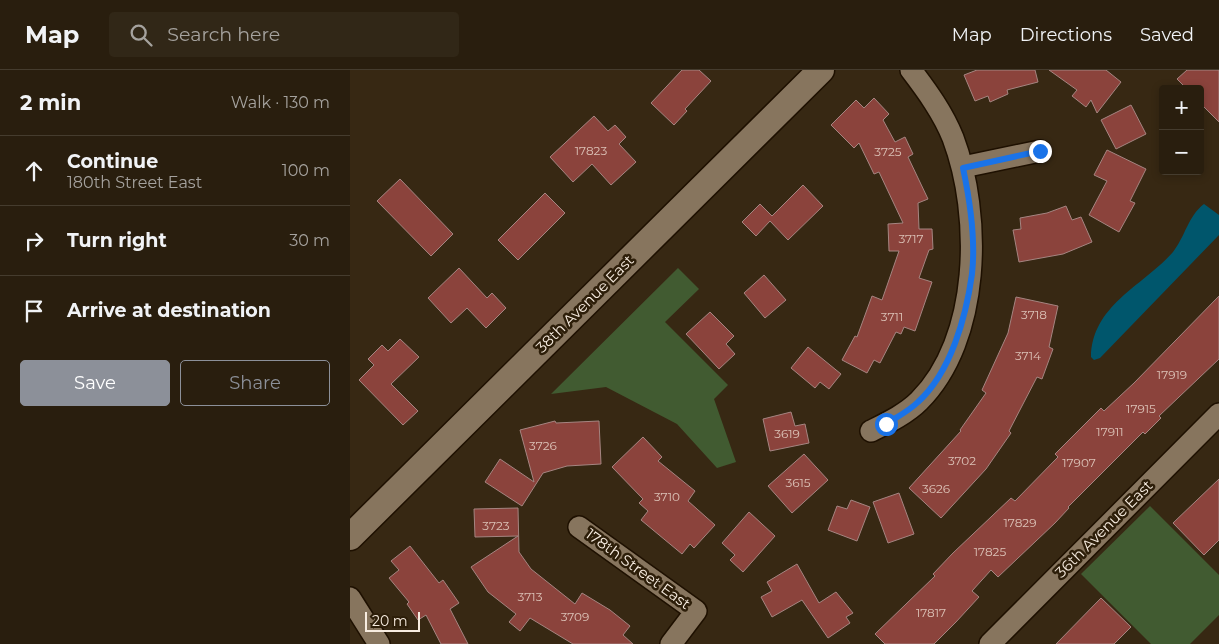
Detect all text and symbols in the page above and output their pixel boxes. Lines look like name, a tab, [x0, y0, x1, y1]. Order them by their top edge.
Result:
search box	[109, 12, 459, 57]
text: Map	[25, 20, 79, 49]
icon: search	[127, 21, 155, 49]
text: Search here	[167, 23, 280, 46]
text: Map	[952, 24, 992, 46]
text: Directions	[1020, 24, 1112, 46]
text: Saved	[1140, 24, 1194, 46]
map controls	[1159, 85, 1204, 175]
button: +	[1159, 85, 1204, 130]
text: 2 min	[20, 90, 81, 115]
text: Walk · 130 m	[231, 93, 330, 112]
button: −	[1159, 130, 1204, 175]
route end	[1029, 140, 1052, 163]
house number: 17823	[575, 143, 607, 158]
house number: 3725	[874, 144, 902, 159]
text: Continue	[67, 150, 158, 173]
icon: ahead	[20, 157, 48, 185]
text: 100 m	[282, 161, 330, 180]
text: 180th Street East	[67, 173, 202, 192]
icon: right	[20, 227, 48, 255]
text: Turn right	[67, 229, 167, 252]
text: 30 m	[289, 231, 330, 250]
house number: 3717	[898, 231, 924, 246]
street label: 38th Avenue East	[532, 251, 638, 357]
icon: arrive	[20, 297, 48, 325]
text: Arrive at destination	[67, 299, 271, 322]
house number: 3718	[1021, 307, 1047, 322]
house number: 3711	[881, 309, 903, 324]
house number: 3714	[1015, 348, 1041, 363]
button: Save	[20, 360, 170, 406]
button: Share	[180, 360, 330, 406]
house number: 17919	[1157, 367, 1187, 382]
house number: 17915	[1126, 401, 1156, 416]
route start	[875, 413, 898, 436]
house number: 17911	[1096, 424, 1124, 439]
house number: 3619	[774, 426, 800, 441]
house number: 3726	[529, 438, 557, 453]
house number: 3702	[948, 453, 976, 468]
house number: 17907	[1062, 455, 1096, 470]
house number: 3615	[785, 475, 811, 490]
street label: 36th Avenue East	[1051, 476, 1156, 581]
house number: 3626	[922, 481, 950, 496]
house number: 3710	[654, 489, 680, 504]
house number: 17829	[1004, 515, 1036, 530]
house number: 3723	[482, 518, 510, 533]
street label: 178th Street East	[582, 524, 695, 613]
house number: 17825	[974, 544, 1006, 559]
house number: 3713	[518, 589, 543, 604]
house number: 17817	[916, 605, 946, 620]
scale bar	[365, 609, 420, 632]
house number: 3709	[561, 609, 589, 624]
text: 20 m	[372, 612, 408, 630]

